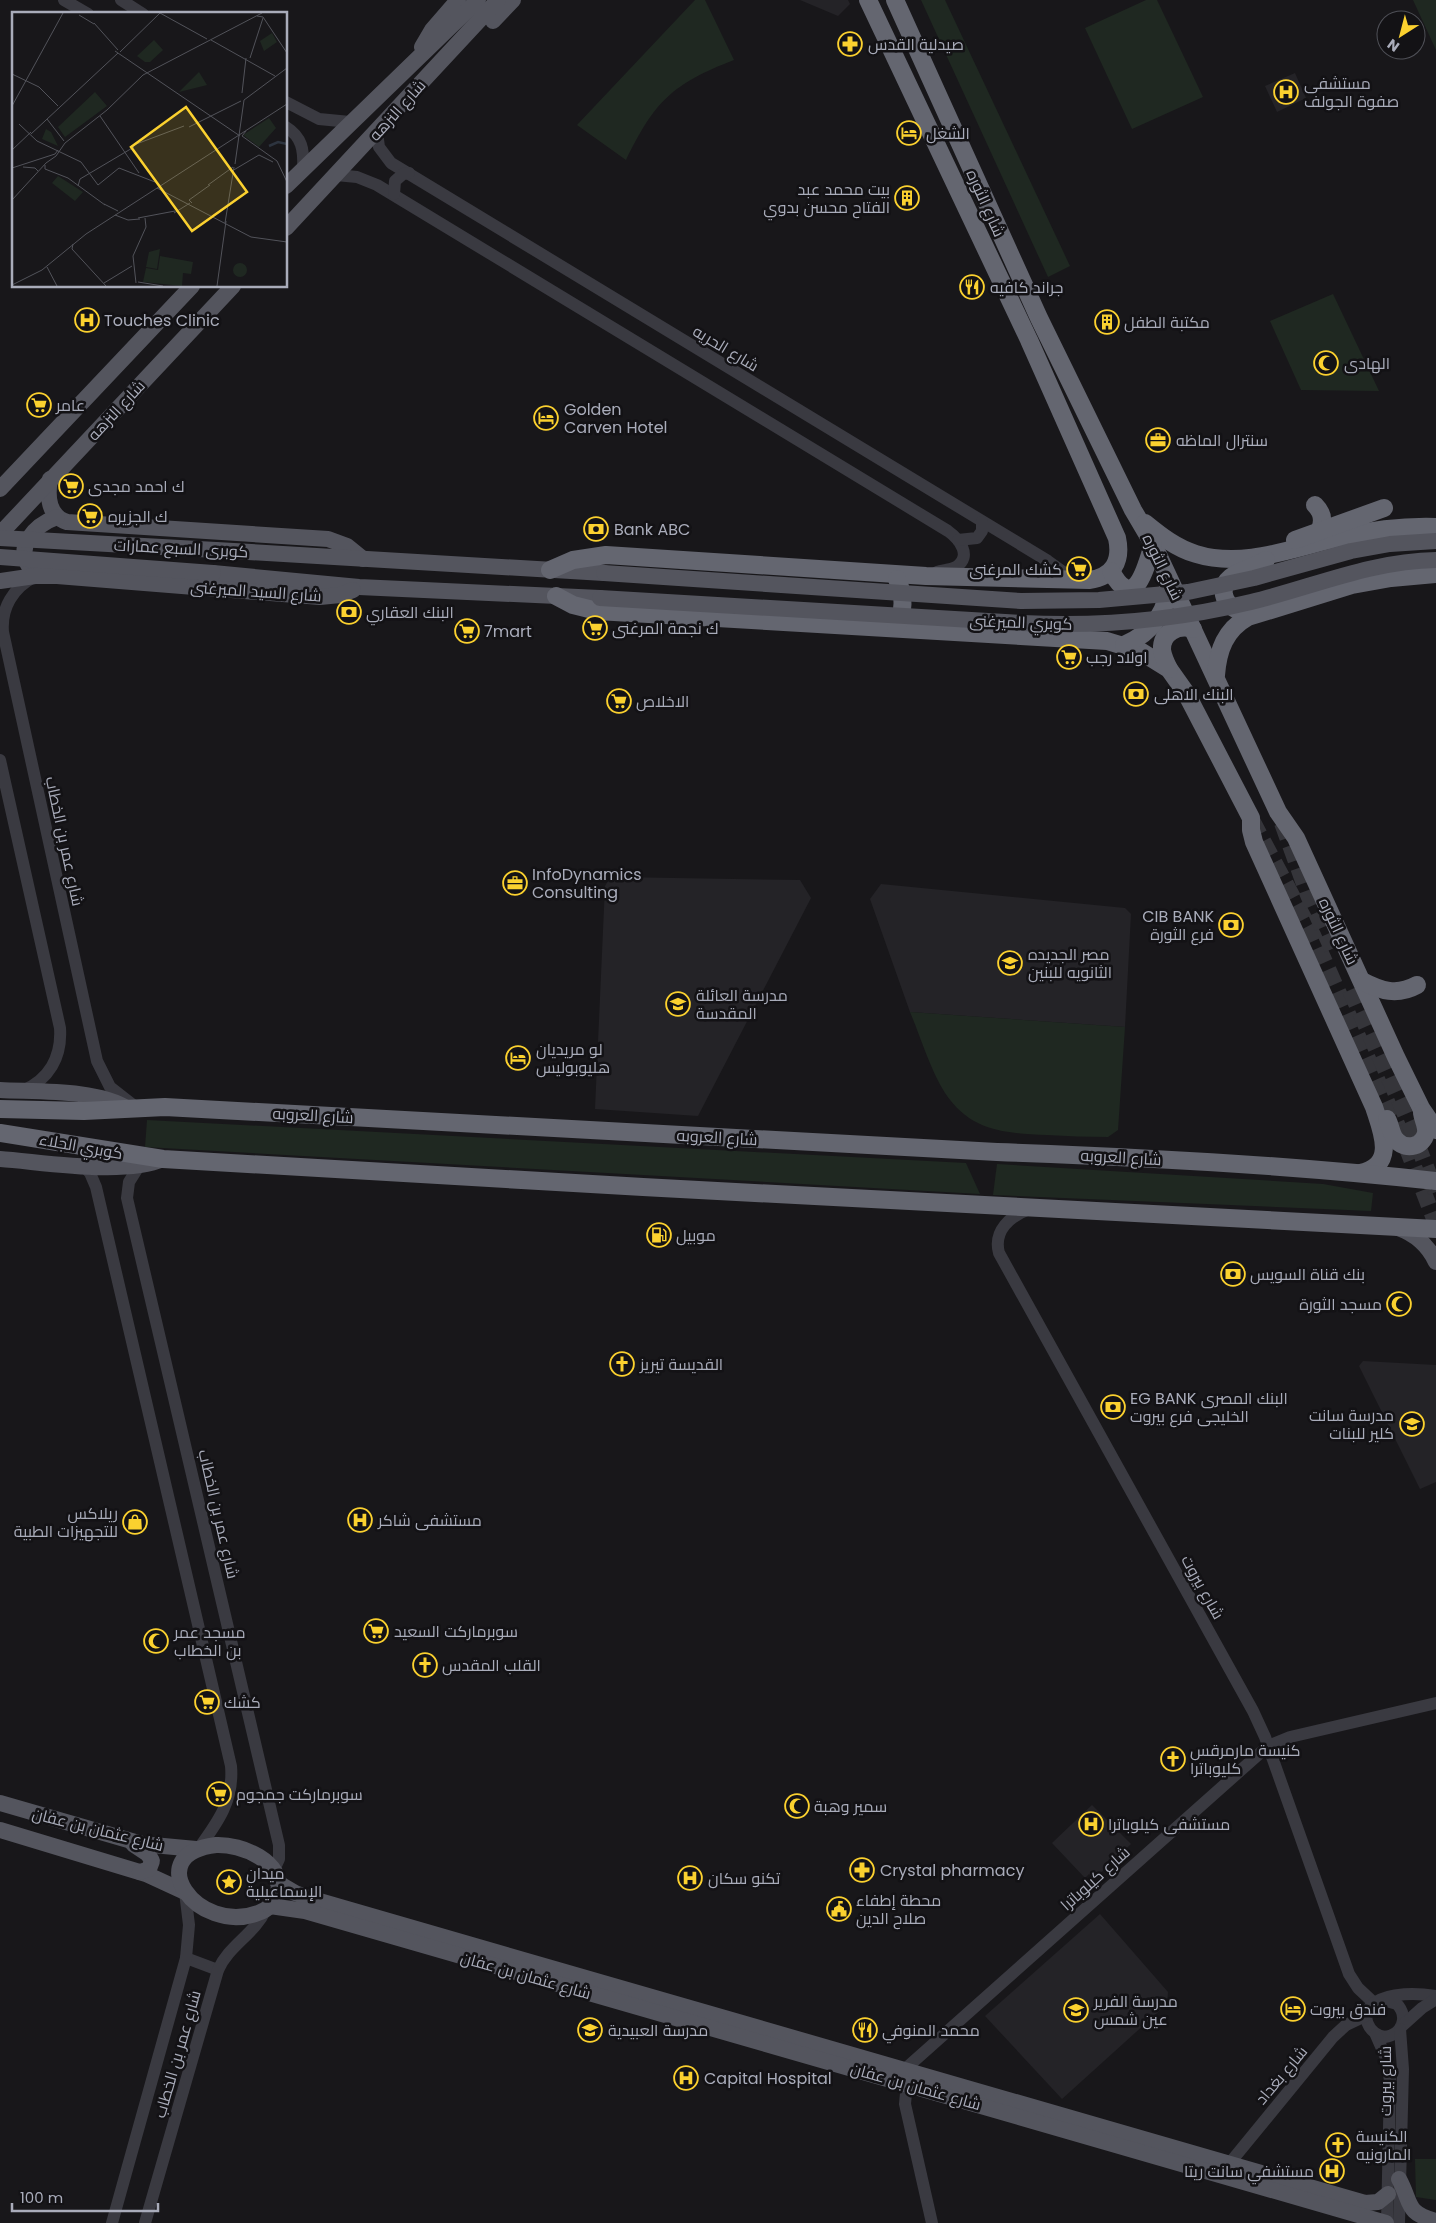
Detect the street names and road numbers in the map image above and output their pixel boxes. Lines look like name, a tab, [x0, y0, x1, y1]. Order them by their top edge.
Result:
street label: شارع النزهه	[364, 75, 431, 146]
street label: شارع الثوره	[960, 166, 1011, 241]
street label: شارع الحريه	[688, 320, 763, 377]
street label: شارع النزهه	[82, 375, 151, 446]
street label: شارع الثوره	[1137, 530, 1189, 604]
street label: كوبرى السبع عمارات	[113, 533, 249, 564]
street label: شارع السيد الميرغنى	[190, 575, 322, 608]
street label: كوبري الميرغنى	[969, 609, 1073, 638]
street label: شارع عمر بن الخطاب	[40, 774, 89, 908]
street label: شارع الثوره	[1313, 894, 1364, 968]
street label: شارع العروبه	[272, 1102, 354, 1129]
street label: شارع العروبه	[676, 1124, 758, 1151]
street label: كوبري الجلاء	[37, 1128, 125, 1167]
street label: شارع العروبه	[1080, 1144, 1162, 1171]
street label: شارع عمر بن الخطاب	[192, 1447, 245, 1581]
street label: شارع بيروت	[1175, 1551, 1230, 1624]
street label: شارع عثمان بن عفان	[30, 1802, 166, 1857]
street label: شارع كيلوباترا	[1055, 1841, 1135, 1916]
street label: شارع عثمان بن عفان	[458, 1946, 594, 2005]
street label: شارع عمر بن الخطاب	[148, 1988, 207, 2121]
street label: شارع بغداد	[1250, 2041, 1313, 2110]
street label: شارع بيروت	[1374, 2046, 1397, 2116]
street label: شارع عثمان بن عفان	[848, 2057, 984, 2116]

